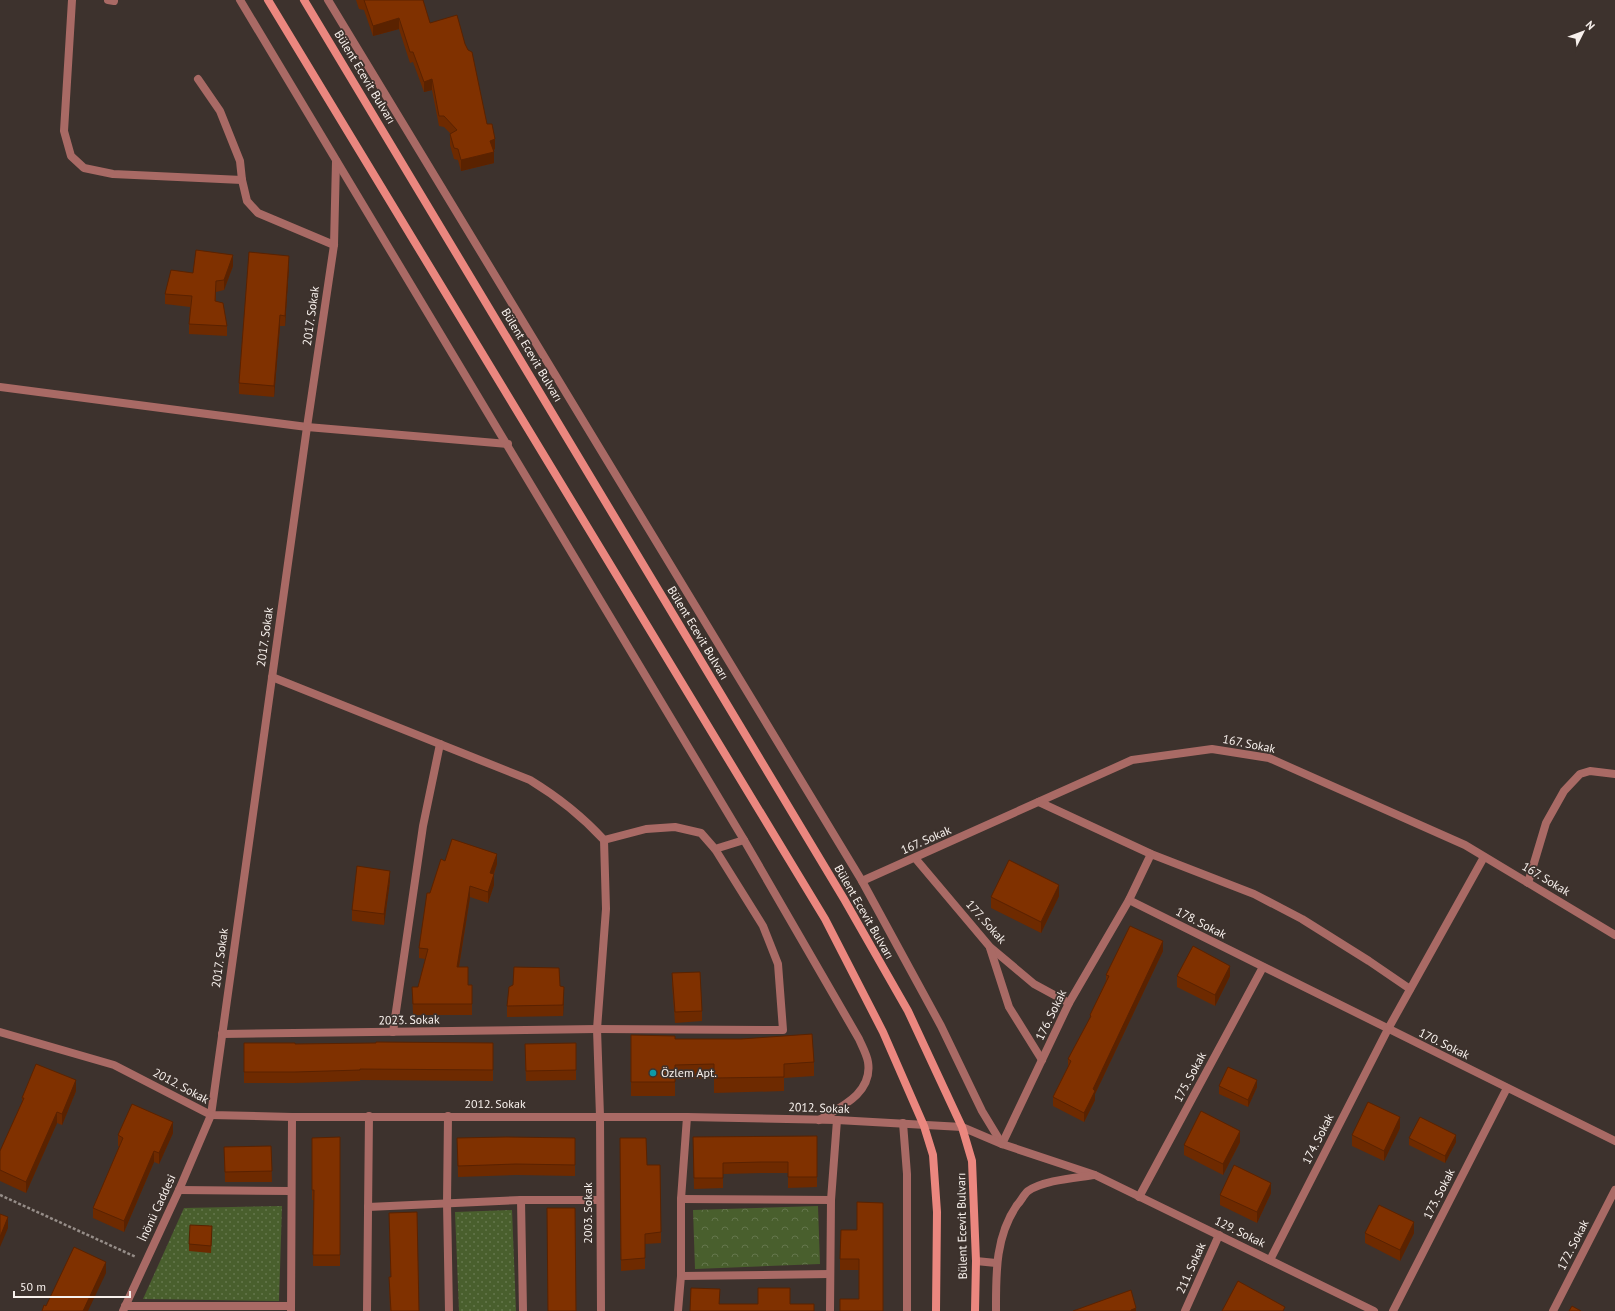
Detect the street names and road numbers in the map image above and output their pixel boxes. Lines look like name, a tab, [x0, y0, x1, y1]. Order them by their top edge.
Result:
street label: Bülent Ecevit Bulvarı	[332, 27, 399, 126]
street label: 2017. Sokak	[299, 285, 322, 347]
street label: Bülent Ecevit Bulvarı	[499, 305, 566, 404]
street label: Bülent Ecevit Bulvarı	[665, 583, 732, 682]
street label: 2017. Sokak	[253, 606, 276, 668]
street label: 167. Sokak	[1221, 731, 1277, 756]
street label: 167. Sokak	[898, 822, 953, 857]
street label: 167. Sokak	[1520, 858, 1573, 899]
street label: Bülent Ecevit Bulvarı	[831, 862, 898, 962]
street label: 177. Sokak	[963, 897, 1010, 947]
street label: 178. Sokak	[1173, 903, 1229, 942]
street label: 2017. Sokak	[208, 927, 231, 989]
street label: 176. Sokak	[1032, 987, 1069, 1043]
street label: 2023. Sokak	[378, 1011, 440, 1028]
street label: 170. Sokak	[1416, 1025, 1472, 1062]
street label: 175. Sokak	[1170, 1049, 1209, 1104]
street label: 2012. Sokak	[151, 1065, 212, 1107]
street label: 2012. Sokak	[464, 1096, 526, 1111]
street label: 2012. Sokak	[788, 1099, 850, 1116]
street label: 174. Sokak	[1298, 1111, 1337, 1167]
street label: 173. Sokak	[1419, 1166, 1458, 1222]
street label: İnönü Caddesi	[134, 1172, 179, 1244]
street label: Bülent Ecevit Bulvarı	[953, 1173, 970, 1279]
street label: 2003. Sokak	[580, 1182, 595, 1244]
street label: 129. Sokak	[1212, 1213, 1268, 1250]
street label: 172. Sokak	[1553, 1217, 1592, 1273]
street label: 211. Sokak	[1173, 1240, 1209, 1296]

